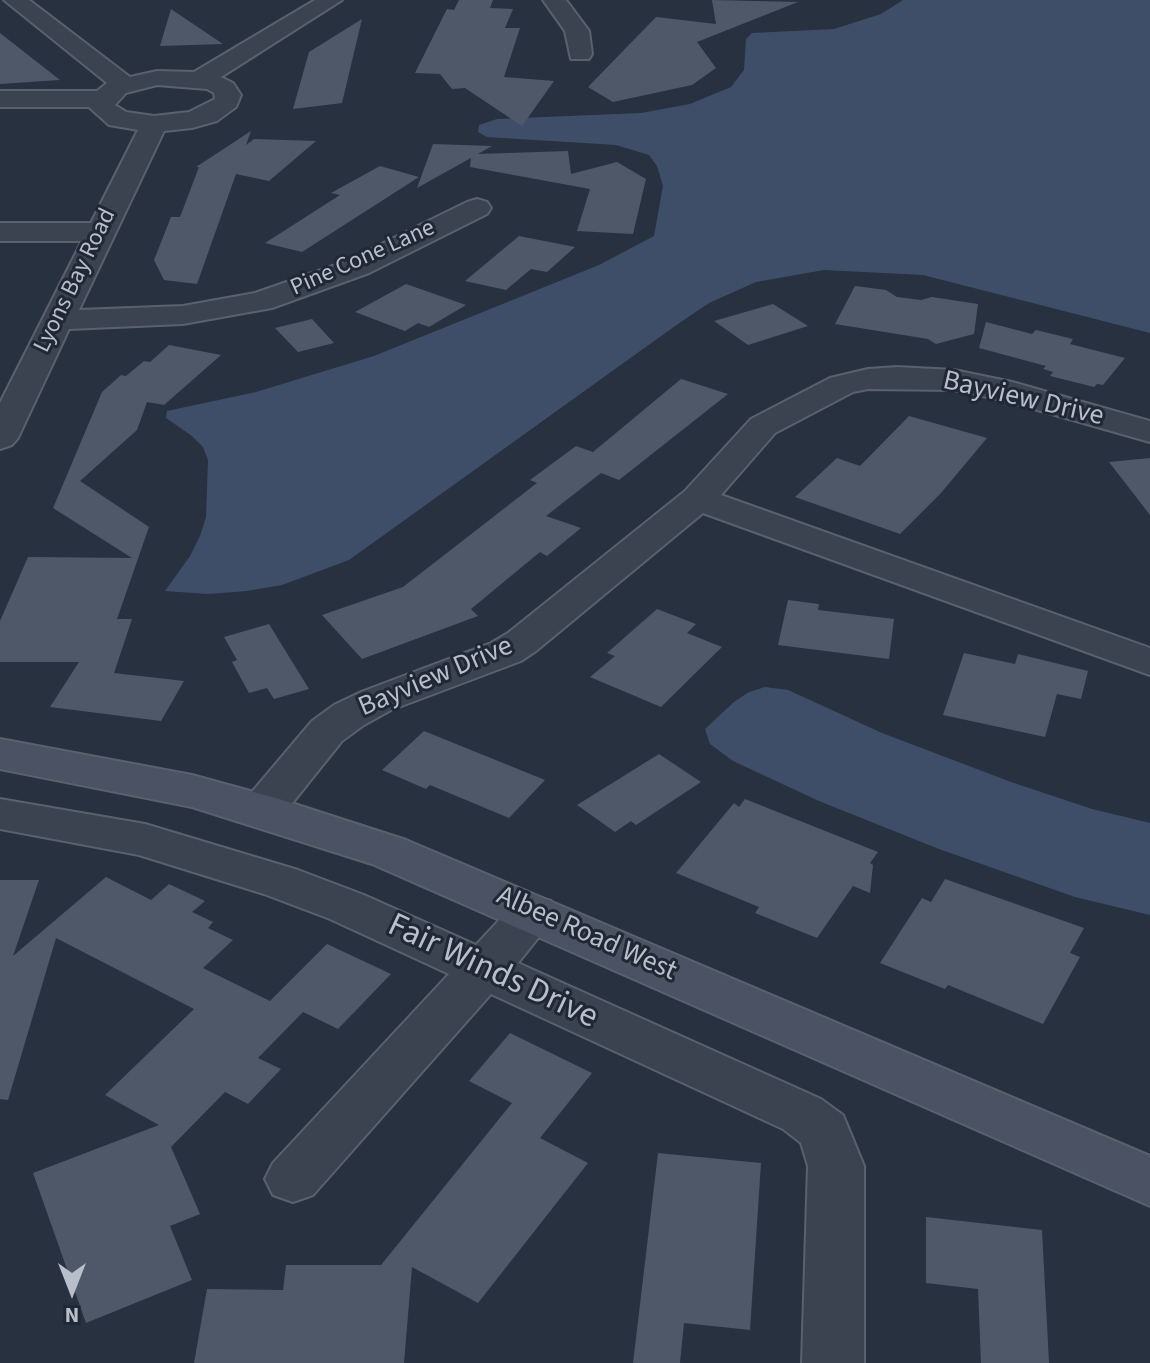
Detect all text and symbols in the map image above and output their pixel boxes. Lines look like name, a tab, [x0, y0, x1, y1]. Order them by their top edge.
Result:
street label: Lyons Bay Road	[29, 204, 123, 358]
street label: Pine Cone Lane	[287, 214, 439, 304]
street label: Bayview Drive	[939, 365, 1107, 435]
street label: Bayview Drive	[354, 630, 518, 726]
street label: Albee Road West	[491, 880, 681, 990]
street label: Fair Winds Drive	[380, 907, 604, 1039]
north arrow	[32, 1251, 112, 1331]
text: N	[65, 1299, 79, 1331]

